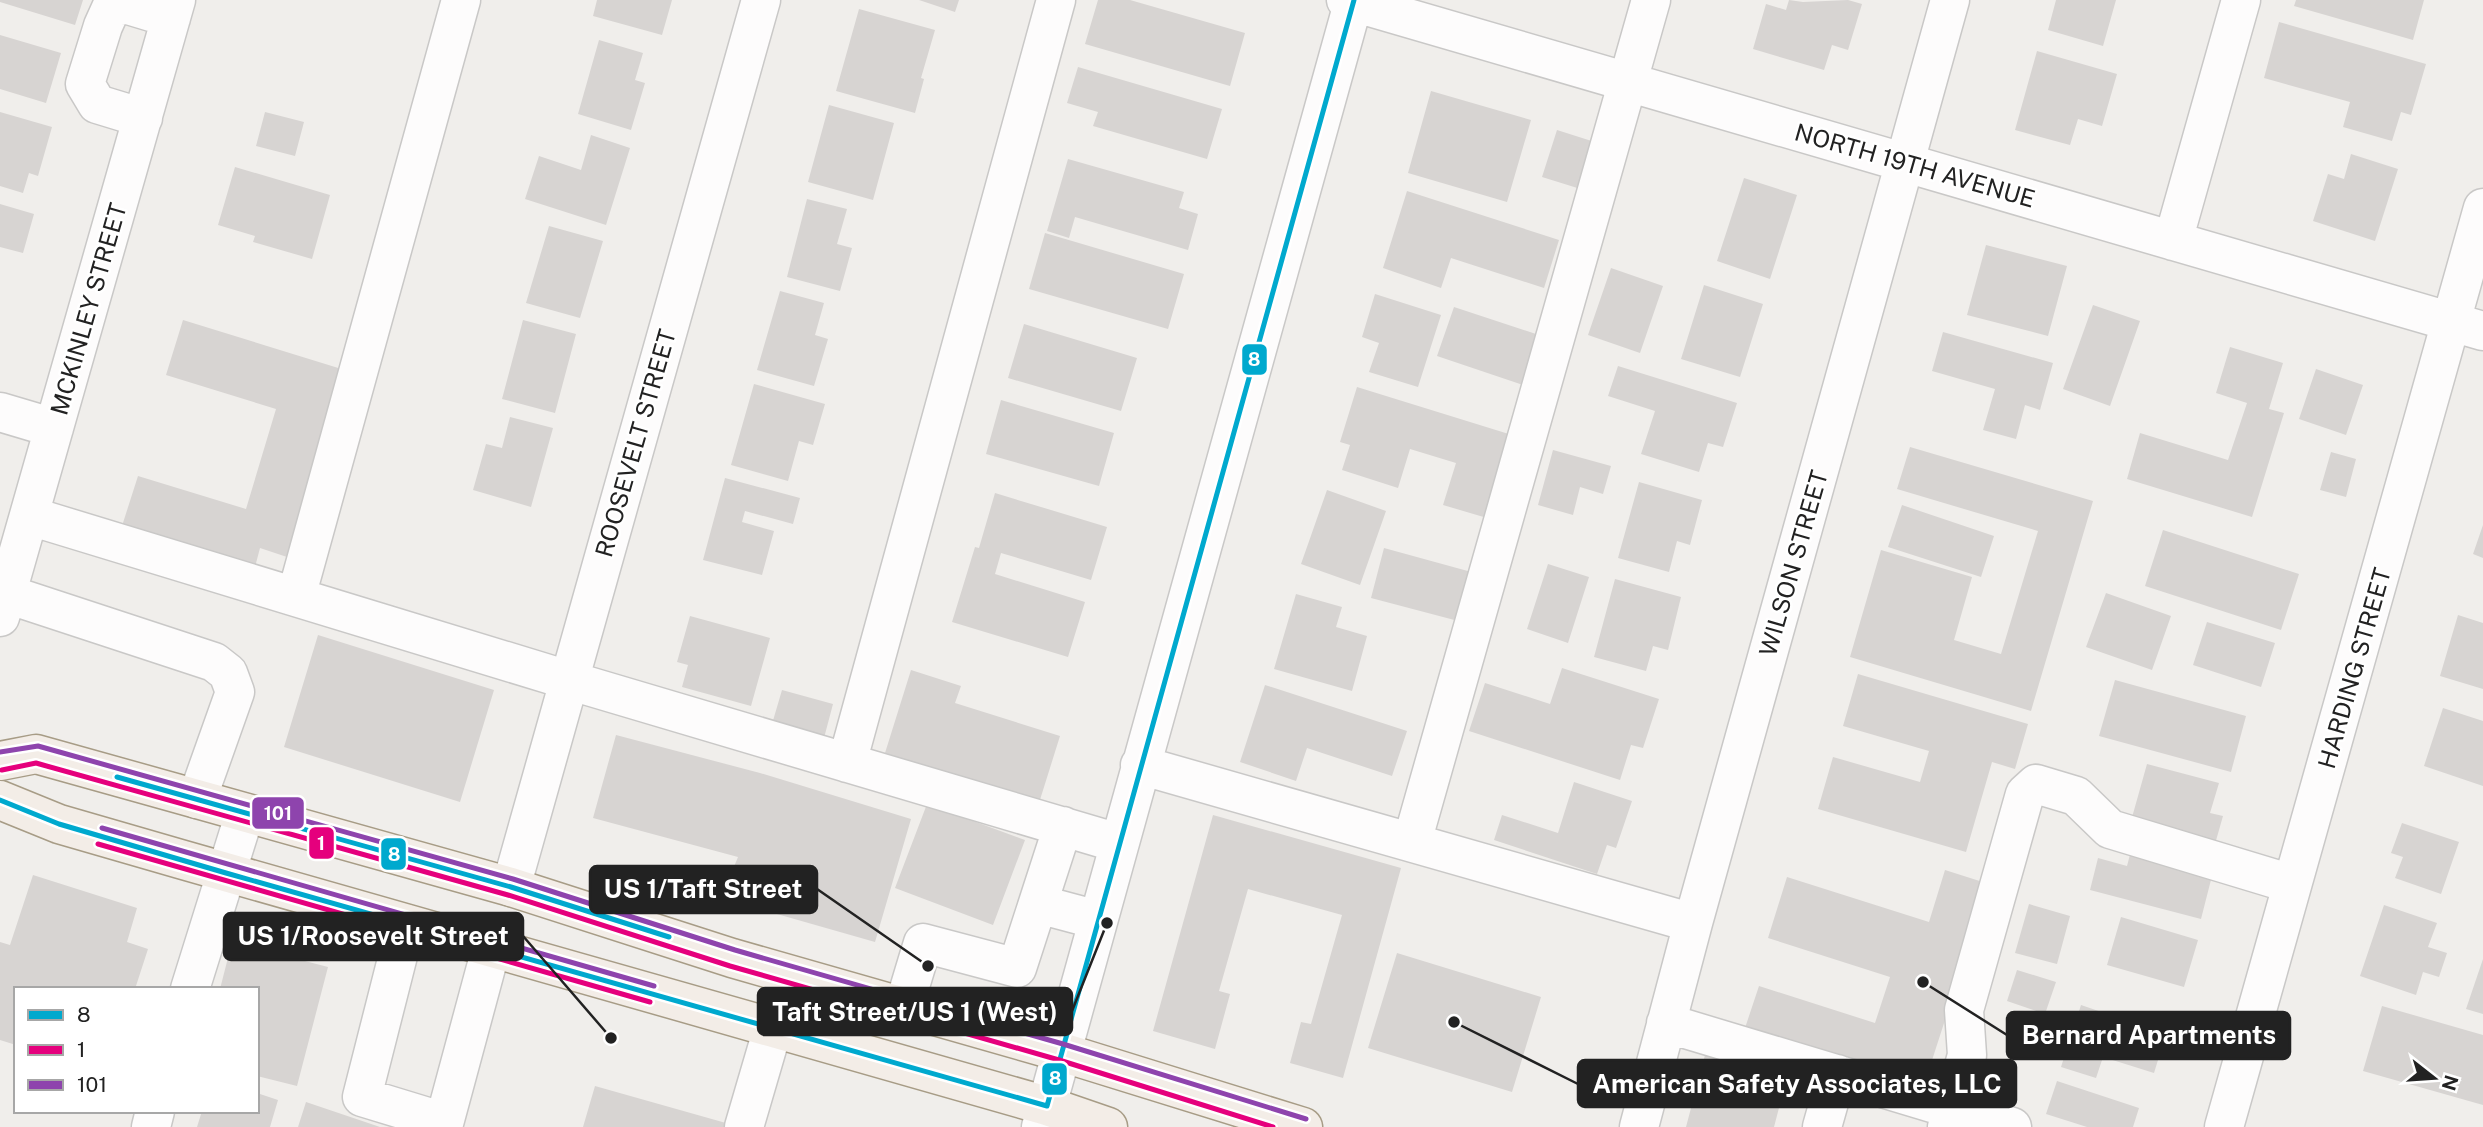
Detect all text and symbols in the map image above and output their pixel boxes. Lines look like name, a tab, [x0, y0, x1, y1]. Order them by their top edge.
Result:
street label: NORTH 19TH AVENUE	[1792, 117, 2038, 213]
street label: MCKINLEY STREET	[44, 200, 132, 418]
street label: ROOSEVELT STREET	[589, 326, 681, 560]
line badge: 8	[1241, 343, 1268, 376]
text: 8	[1248, 348, 1260, 370]
street label: WILSON STREET	[1753, 467, 1833, 659]
street label: HARDING STREET	[2312, 564, 2396, 772]
line badge: 101	[251, 796, 305, 830]
text: 101	[264, 802, 292, 824]
line badge: 1	[308, 826, 335, 860]
text: 1	[317, 832, 325, 854]
line badge: 8	[380, 837, 407, 871]
text: 8	[388, 843, 400, 865]
callout: US 1/Taft Street	[590, 866, 817, 913]
text: US 1/Taft Street	[604, 873, 802, 904]
callout: US 1/Roosevelt Street	[224, 913, 523, 960]
text: US 1/Roosevelt Street	[237, 920, 509, 951]
legend	[14, 987, 259, 1113]
callout: Taft Street/US 1 (West)	[758, 988, 1072, 1035]
text: Taft Street/US 1 (West)	[772, 996, 1058, 1027]
text: 8	[77, 1002, 91, 1027]
callout: Bernard Apartments	[2007, 1012, 2290, 1059]
text: Bernard Apartments	[2022, 1019, 2276, 1050]
text: 1	[77, 1037, 86, 1062]
north arrow	[2399, 1043, 2469, 1113]
callout: American Safety Associates, LLC	[1578, 1060, 2016, 1107]
line badge: 8	[1041, 1062, 1068, 1096]
text: 8	[1049, 1067, 1061, 1089]
text: American Safety Associates, LLC	[1592, 1068, 2002, 1099]
text: 101	[77, 1072, 107, 1097]
text: N	[2438, 1073, 2463, 1093]

